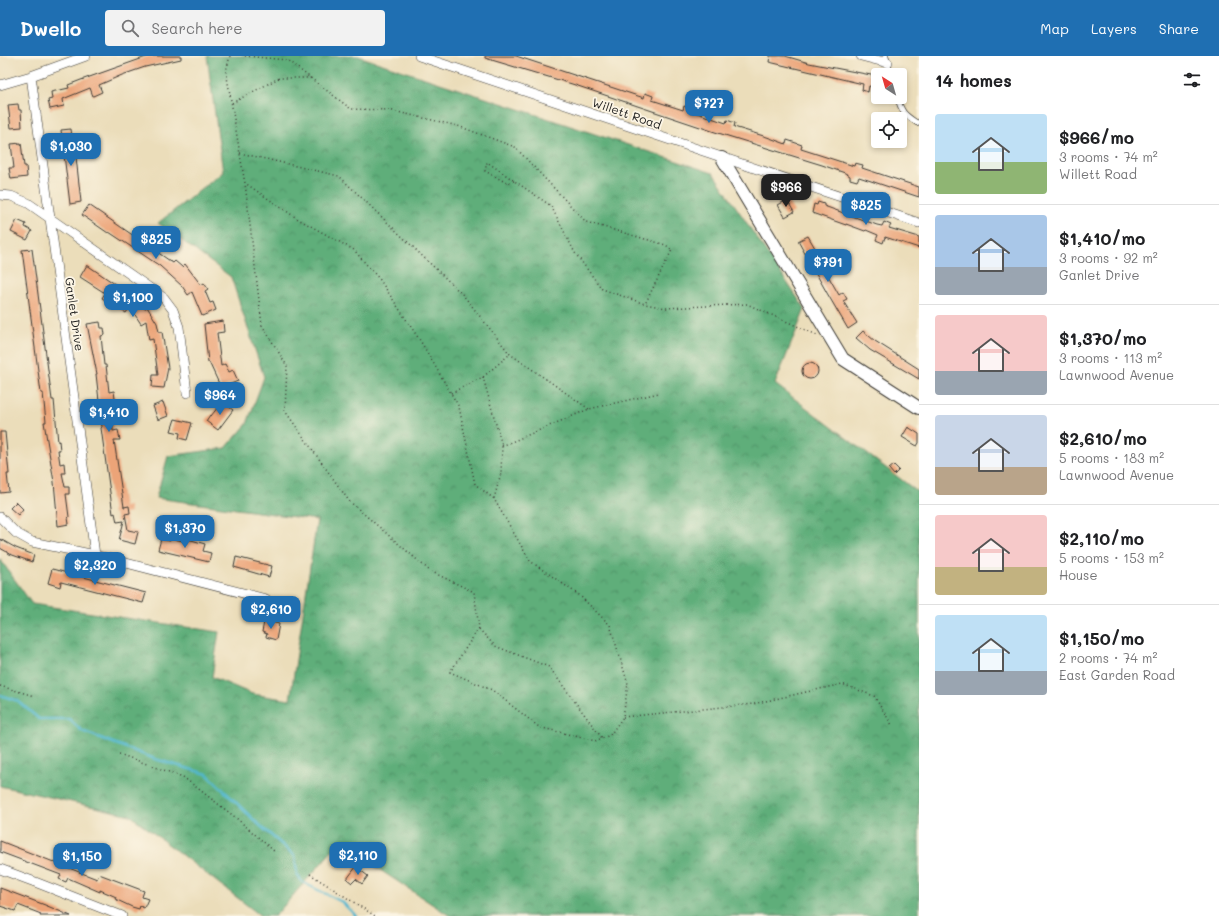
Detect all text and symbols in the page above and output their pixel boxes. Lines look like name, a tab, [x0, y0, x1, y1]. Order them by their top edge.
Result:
search box	[105, 10, 385, 46]
text: Dwello	[20, 16, 81, 41]
icon: search	[119, 17, 141, 39]
text: Search here	[151, 18, 243, 38]
text: Map	[1040, 19, 1069, 38]
text: Layers	[1091, 19, 1137, 38]
text: Share	[1159, 19, 1199, 38]
north arrow	[871, 68, 907, 104]
map controls	[871, 68, 907, 148]
text: 14 homes	[935, 69, 1012, 91]
icon: filters	[1181, 69, 1203, 91]
pin: $727	[685, 90, 733, 124]
street label: Willett Road	[590, 94, 664, 132]
text: $727	[694, 94, 724, 111]
button: locate	[871, 112, 907, 148]
text: $966/mo	[1059, 126, 1134, 148]
icon: home	[967, 130, 1015, 178]
pin: $1,030	[38, 133, 104, 167]
text: $1,030	[50, 137, 92, 154]
text: 3 rooms · 74 m²	[1059, 148, 1158, 165]
text: Willett Road	[1059, 165, 1137, 182]
pin: $966	[762, 174, 810, 208]
text: $966	[770, 178, 802, 195]
pin: $825	[842, 192, 890, 226]
text: $825	[851, 196, 881, 213]
pin: $825	[132, 226, 180, 260]
text: $1,410/mo	[1059, 227, 1145, 249]
text: $825	[141, 230, 171, 247]
icon: home	[967, 231, 1015, 279]
pin: $791	[804, 249, 852, 283]
text: 3 rooms · 92 m²	[1059, 249, 1158, 266]
text: $791	[814, 253, 842, 270]
text: Ganlet Drive	[1059, 266, 1139, 283]
street label: Ganlet Drive	[62, 276, 88, 352]
pin: $1,100	[100, 284, 166, 318]
text: $1,100	[113, 288, 153, 305]
text: $1,370/mo	[1059, 327, 1147, 349]
icon: home	[967, 331, 1015, 379]
text: 3 rooms · 113 m²	[1059, 349, 1162, 366]
text: Lawnwood Avenue	[1059, 366, 1174, 383]
pin: $964	[196, 382, 244, 416]
text: $964	[204, 386, 236, 403]
pin: $1,410	[76, 399, 142, 433]
text: $1,410	[89, 403, 129, 420]
text: $2,610/mo	[1059, 427, 1147, 449]
icon: home	[967, 431, 1015, 479]
text: 5 rooms · 183 m²	[1059, 449, 1164, 466]
text: Lawnwood Avenue	[1059, 466, 1174, 483]
pin: $1,370	[152, 515, 218, 549]
text: $1,370	[164, 519, 206, 536]
text: $2,110/mo	[1059, 527, 1144, 549]
icon: home	[967, 531, 1015, 579]
text: 5 rooms · 153 m²	[1059, 549, 1164, 566]
pin: $2,320	[62, 552, 128, 586]
text: $2,320	[74, 556, 116, 573]
text: House	[1059, 566, 1097, 583]
pin: $2,610	[238, 596, 304, 630]
text: $2,610	[250, 600, 292, 617]
text: $1,150/mo	[1059, 627, 1144, 649]
icon: home	[967, 631, 1015, 679]
text: 2 rooms · 74 m²	[1059, 649, 1157, 666]
text: East Garden Road	[1059, 666, 1175, 683]
pin: $2,110	[325, 842, 391, 876]
pin: $1,150	[49, 843, 115, 877]
text: $2,110	[338, 846, 378, 863]
text: $1,150	[62, 847, 102, 864]

